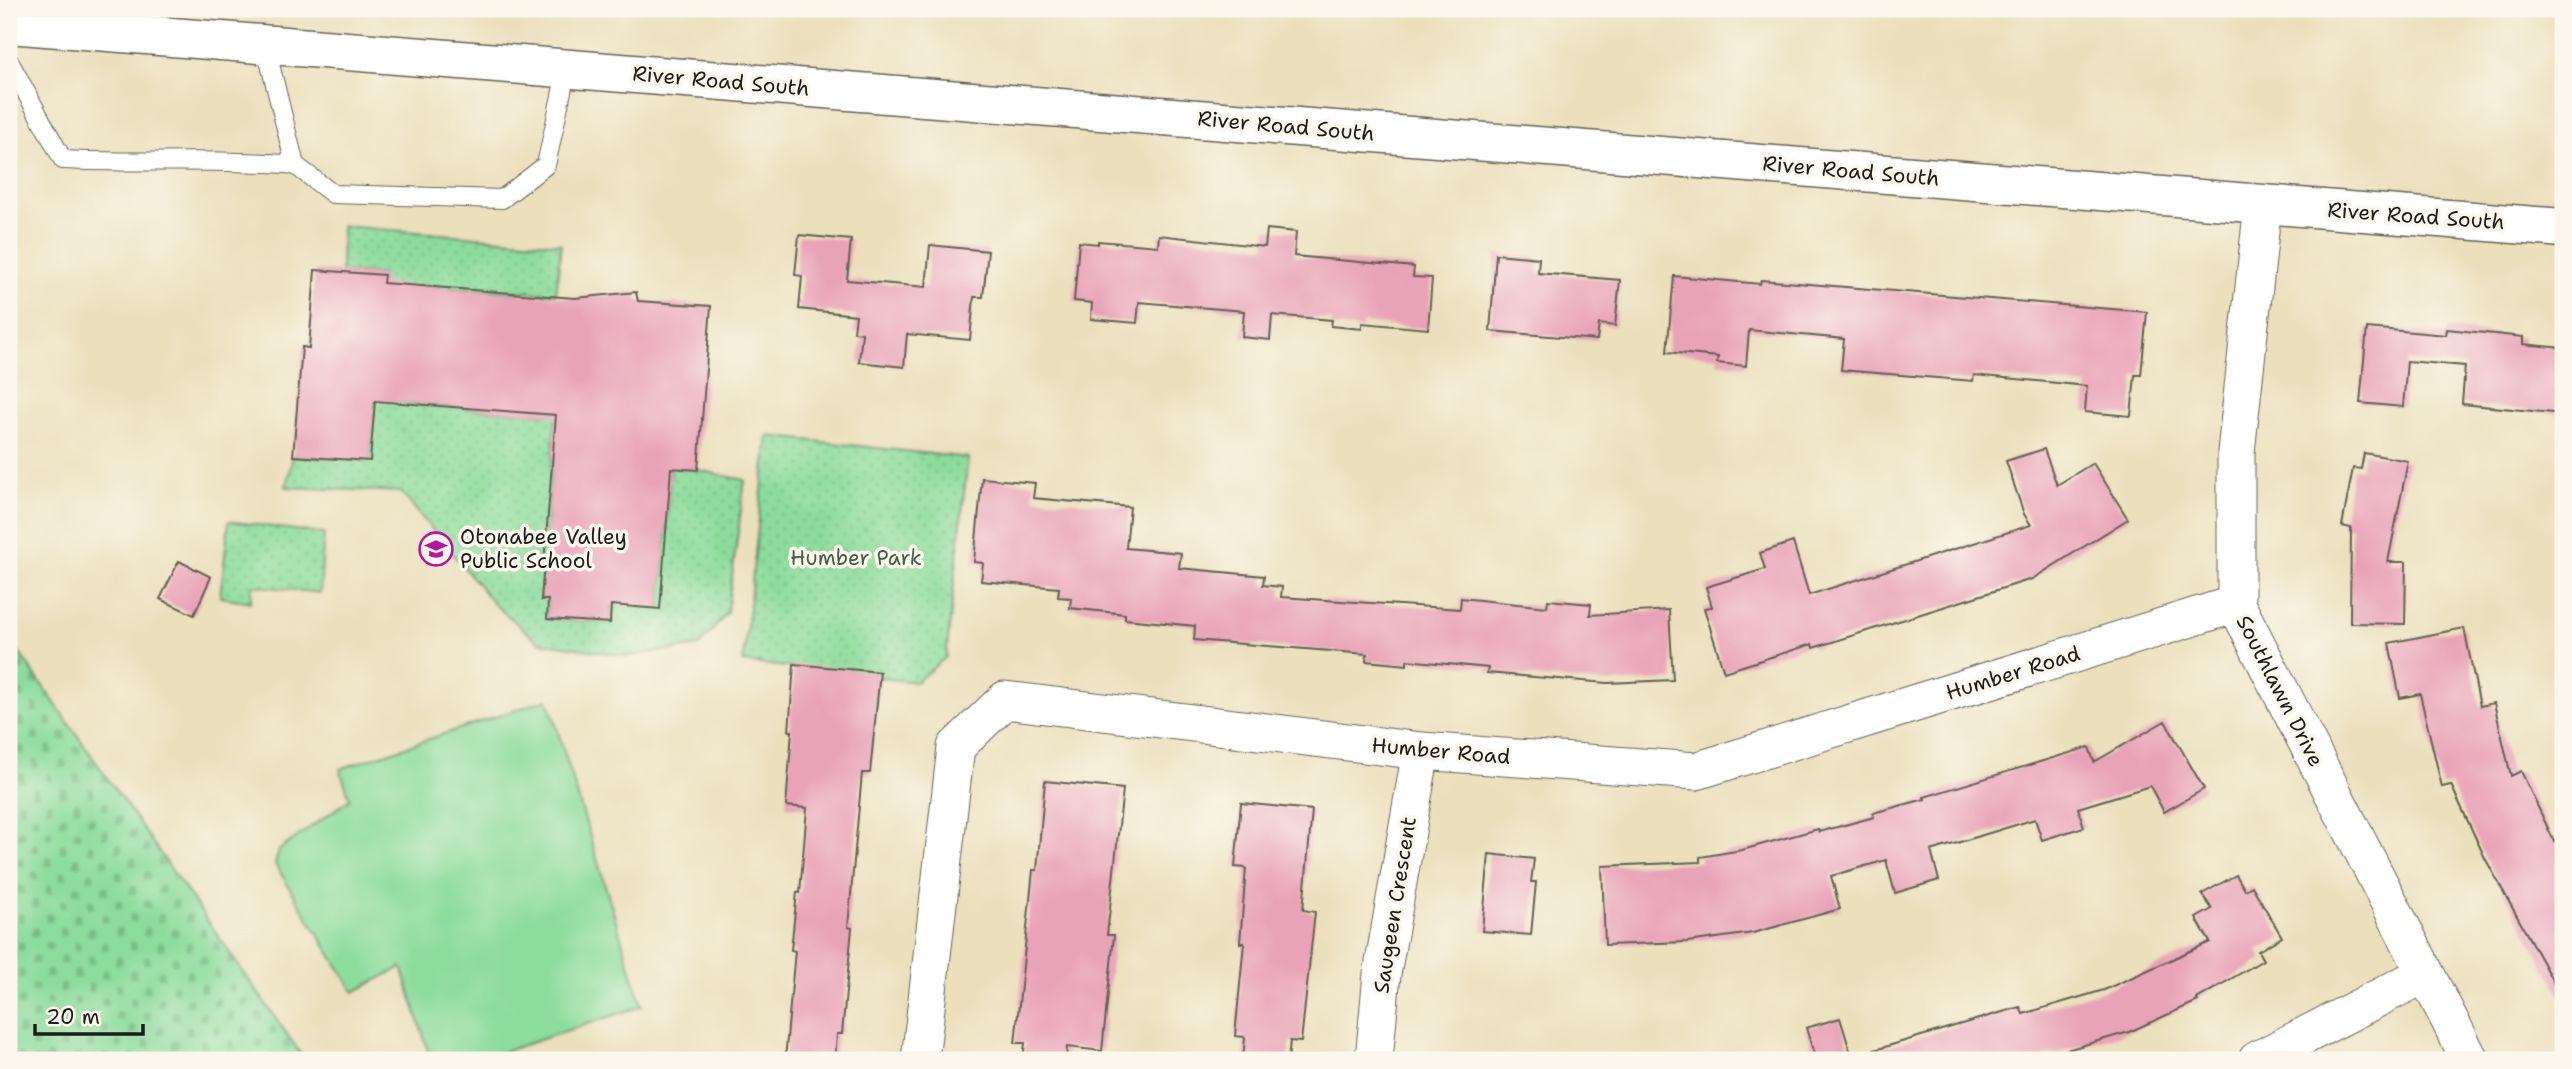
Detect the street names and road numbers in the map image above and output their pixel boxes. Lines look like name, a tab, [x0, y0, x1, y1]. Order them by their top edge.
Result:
street label: River Road South	[631, 59, 811, 103]
street label: River Road South	[1196, 104, 1376, 148]
street label: River Road South	[1761, 149, 1941, 193]
street label: River Road South	[2326, 196, 2506, 236]
street label: Southlawn Drive	[2230, 611, 2330, 771]
street label: Humber Road	[1942, 639, 2084, 707]
street label: Humber Road	[1371, 731, 1511, 771]
street label: Saugeen Crescent	[1367, 815, 1423, 995]

